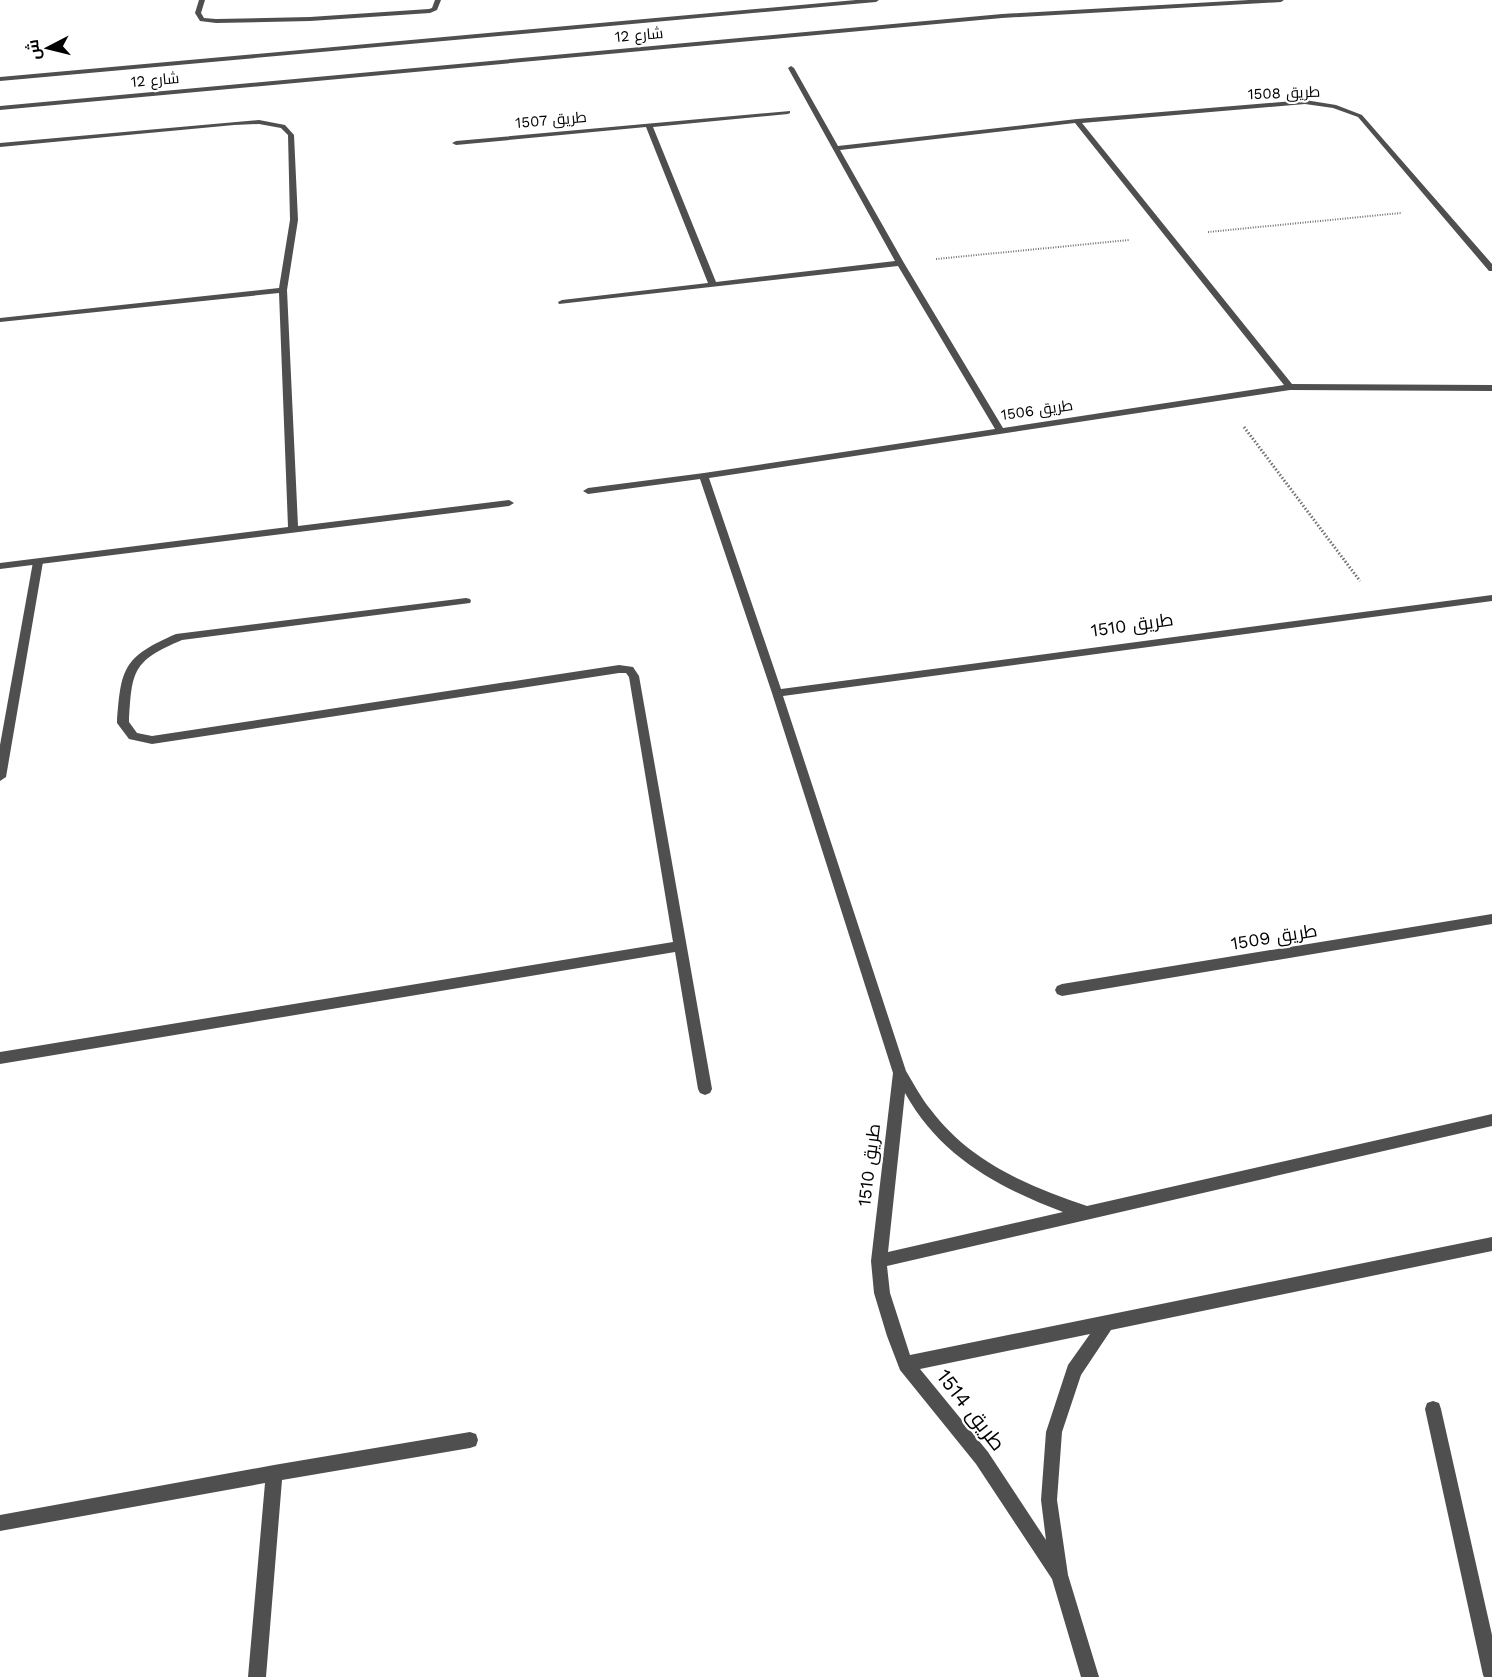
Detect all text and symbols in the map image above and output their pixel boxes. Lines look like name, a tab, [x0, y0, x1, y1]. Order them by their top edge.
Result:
north arrow	[18, 18, 78, 78]
street label: شارع 12	[614, 24, 664, 48]
text: ش	[23, 38, 44, 61]
street label: شارع 12	[130, 69, 180, 93]
street label: طريق 1508	[1247, 83, 1321, 104]
street label: طريق 1507	[515, 108, 587, 133]
street label: طريق 1506	[1000, 396, 1074, 425]
street label: طريق 1510	[1089, 608, 1175, 643]
street label: طريق 1509	[1229, 919, 1319, 956]
street label: طريق 1510	[853, 1122, 886, 1208]
street label: طريق 1514	[931, 1364, 1011, 1456]

